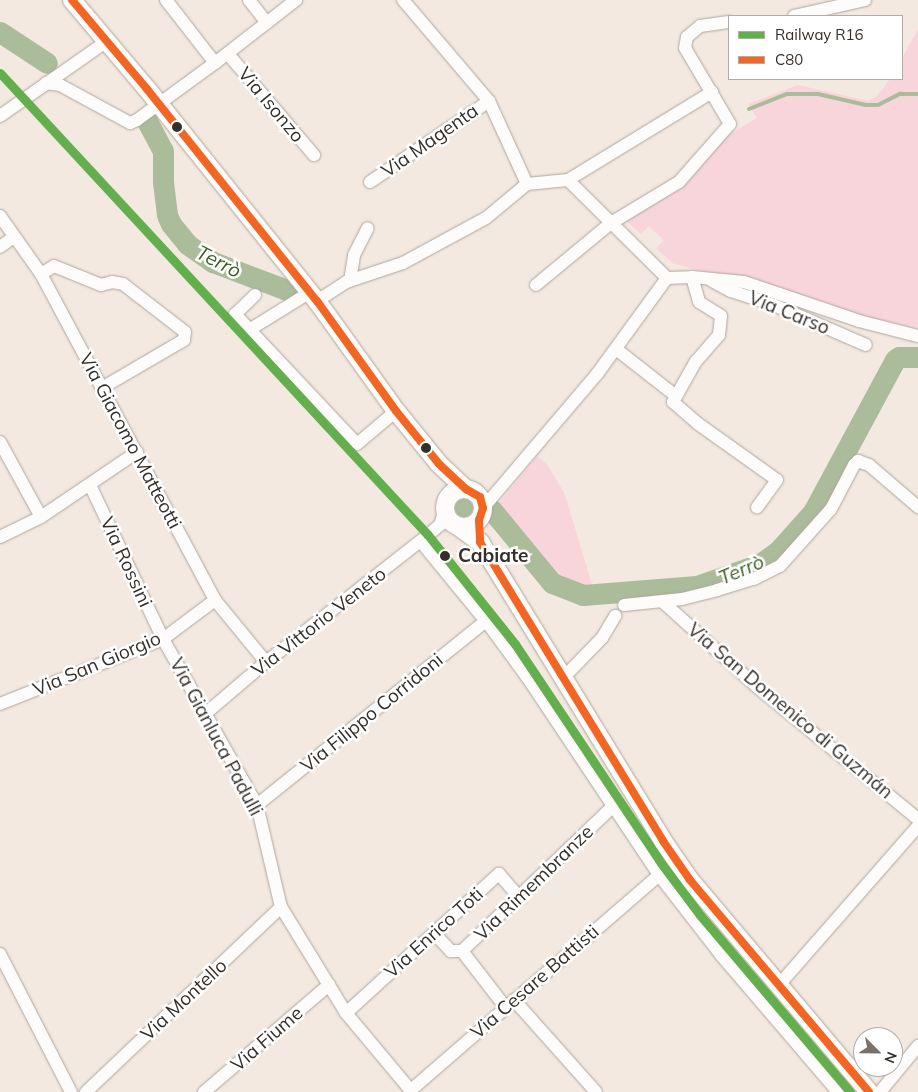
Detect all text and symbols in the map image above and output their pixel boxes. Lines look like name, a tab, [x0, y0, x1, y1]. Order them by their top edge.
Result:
legend	[728, 15, 903, 80]
text: Railway R16	[775, 25, 864, 44]
text: C80	[775, 50, 803, 69]
street label: Via Isonzo	[233, 63, 309, 147]
street label: Via Magenta	[377, 99, 483, 183]
unlabelled marker	[172, 122, 182, 132]
water label: Terrò	[193, 240, 245, 282]
street label: Via Carso	[745, 286, 833, 340]
street label: Via Giacomo Matteotti	[74, 349, 186, 533]
unlabelled marker	[421, 443, 431, 453]
street label: Via Rossini	[95, 513, 157, 611]
place label: Cabiate	[458, 545, 528, 567]
marker: Cabiate	[436, 547, 454, 565]
water label: Terrò	[715, 549, 767, 589]
street label: Via Vittorio Veneto	[247, 562, 391, 682]
street label: Via San Domenico di Guzmán	[683, 618, 897, 804]
street label: Via San Giorgio	[30, 627, 164, 701]
street label: Via Filippo Corridoni	[296, 649, 448, 777]
street label: Via Gianluca Padulli	[165, 654, 267, 820]
street label: Via Rimembranze	[470, 821, 598, 945]
street label: Via Enrico Toti	[380, 883, 488, 983]
street label: Via Cesare Battisti	[466, 920, 604, 1044]
street label: Via Montello	[136, 954, 232, 1046]
street label: Via Fiume	[227, 1002, 307, 1076]
north arrow	[853, 1027, 903, 1077]
text: N	[881, 1049, 901, 1066]

